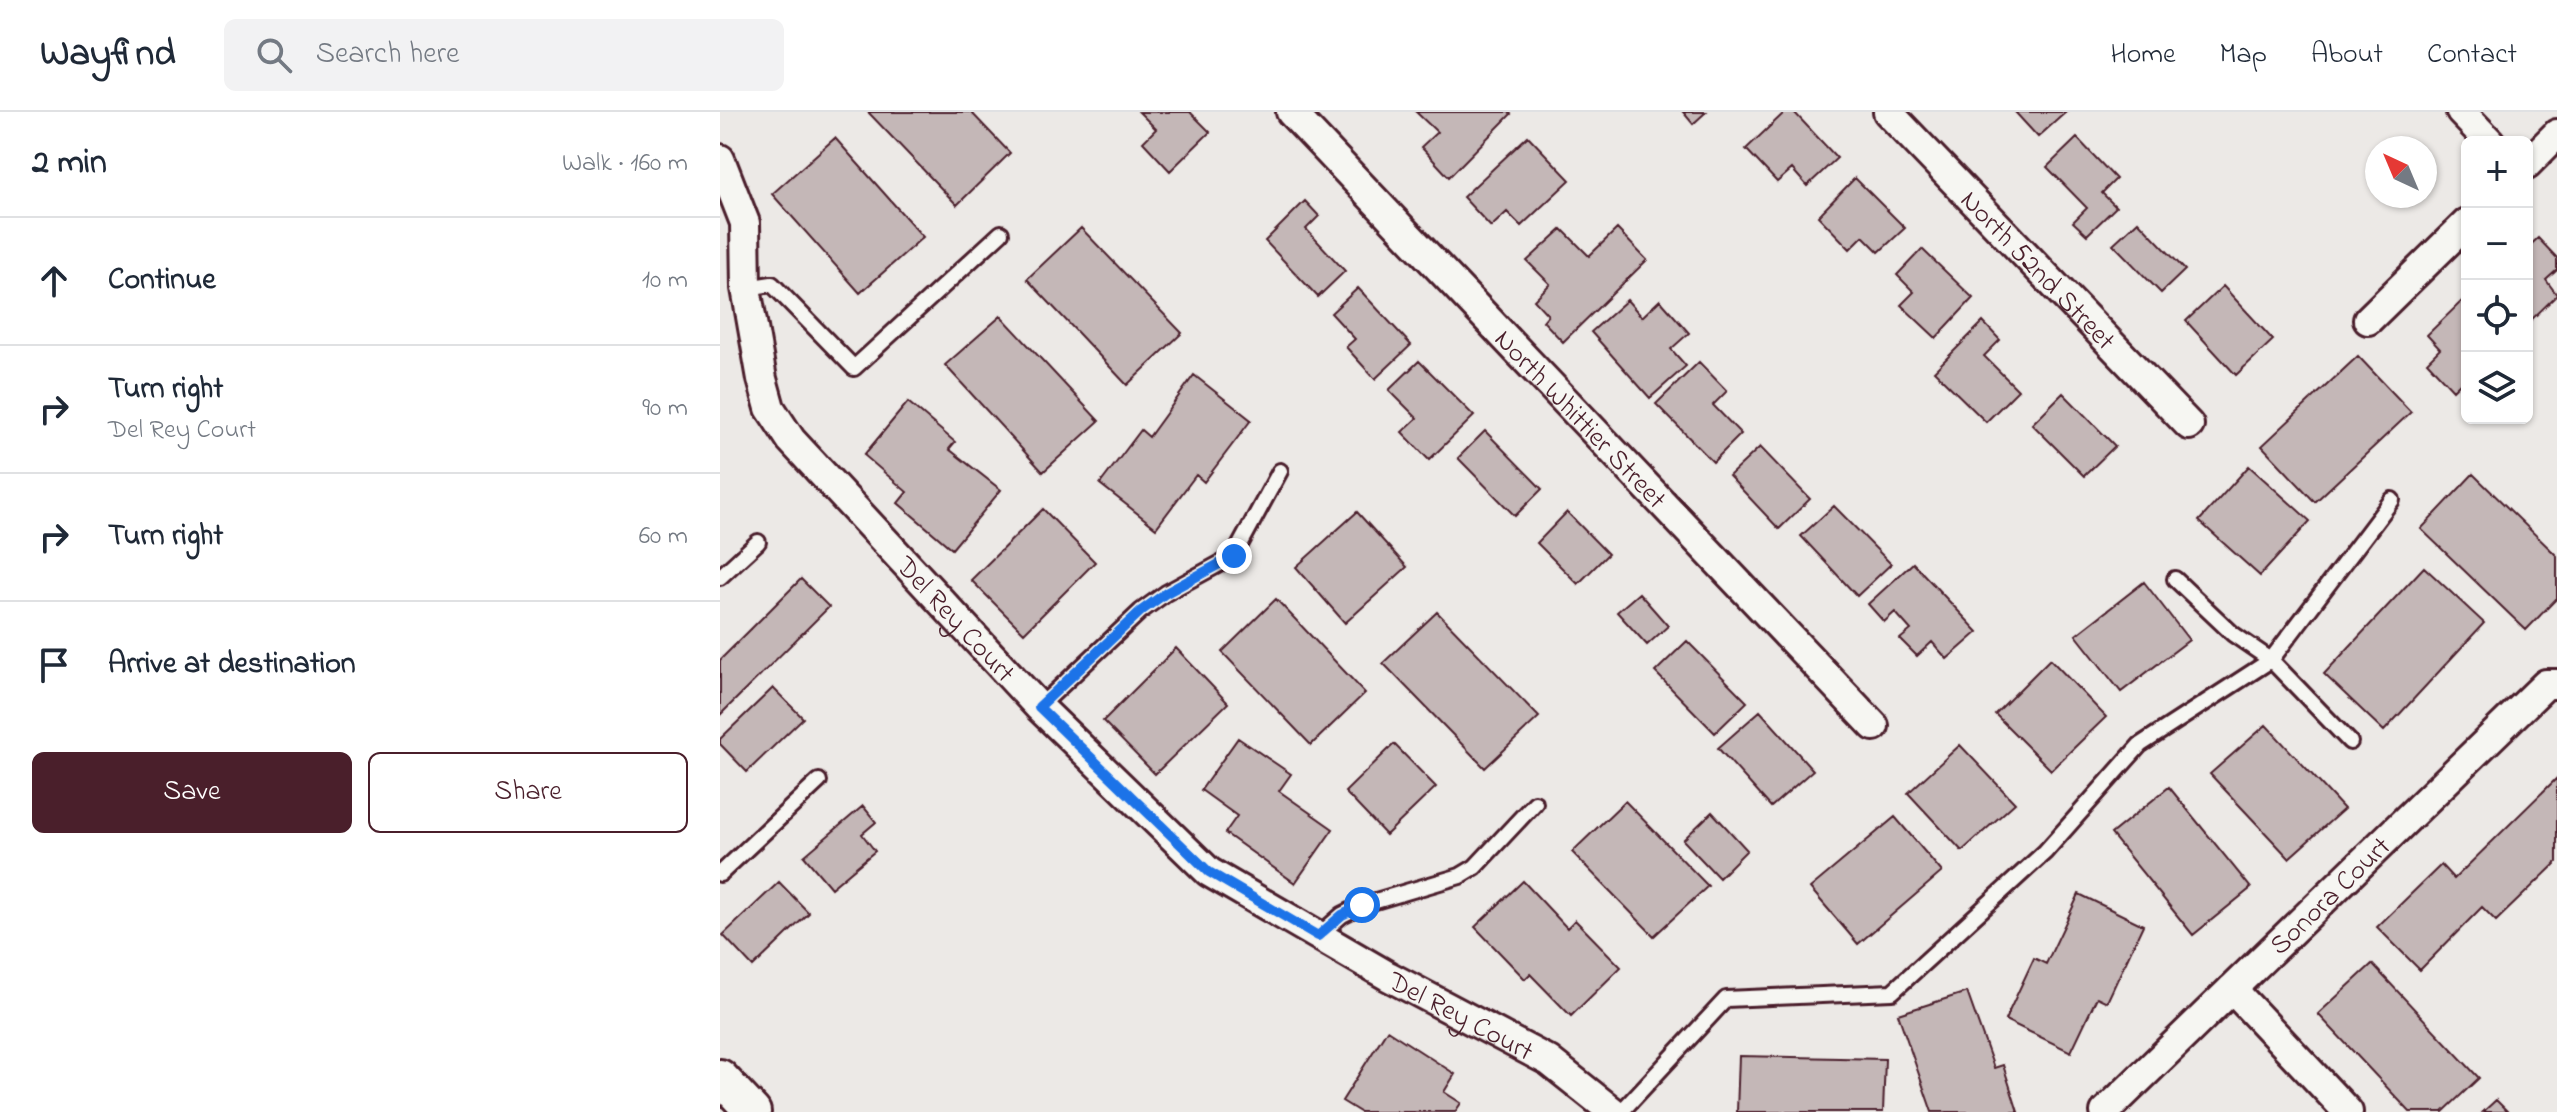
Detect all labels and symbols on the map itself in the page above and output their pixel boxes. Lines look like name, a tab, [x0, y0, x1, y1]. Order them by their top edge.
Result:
north arrow	[2365, 136, 2437, 208]
street label: North 52nd Street	[1949, 182, 2124, 361]
street label: North Whittier Street	[1483, 321, 1675, 520]
route end	[1216, 538, 1252, 574]
street label: Del Rey Court	[884, 548, 1023, 693]
street label: Sonora Court	[2261, 828, 2401, 966]
route start	[1344, 887, 1380, 923]
street label: Del Rey Court	[1379, 962, 1540, 1073]

